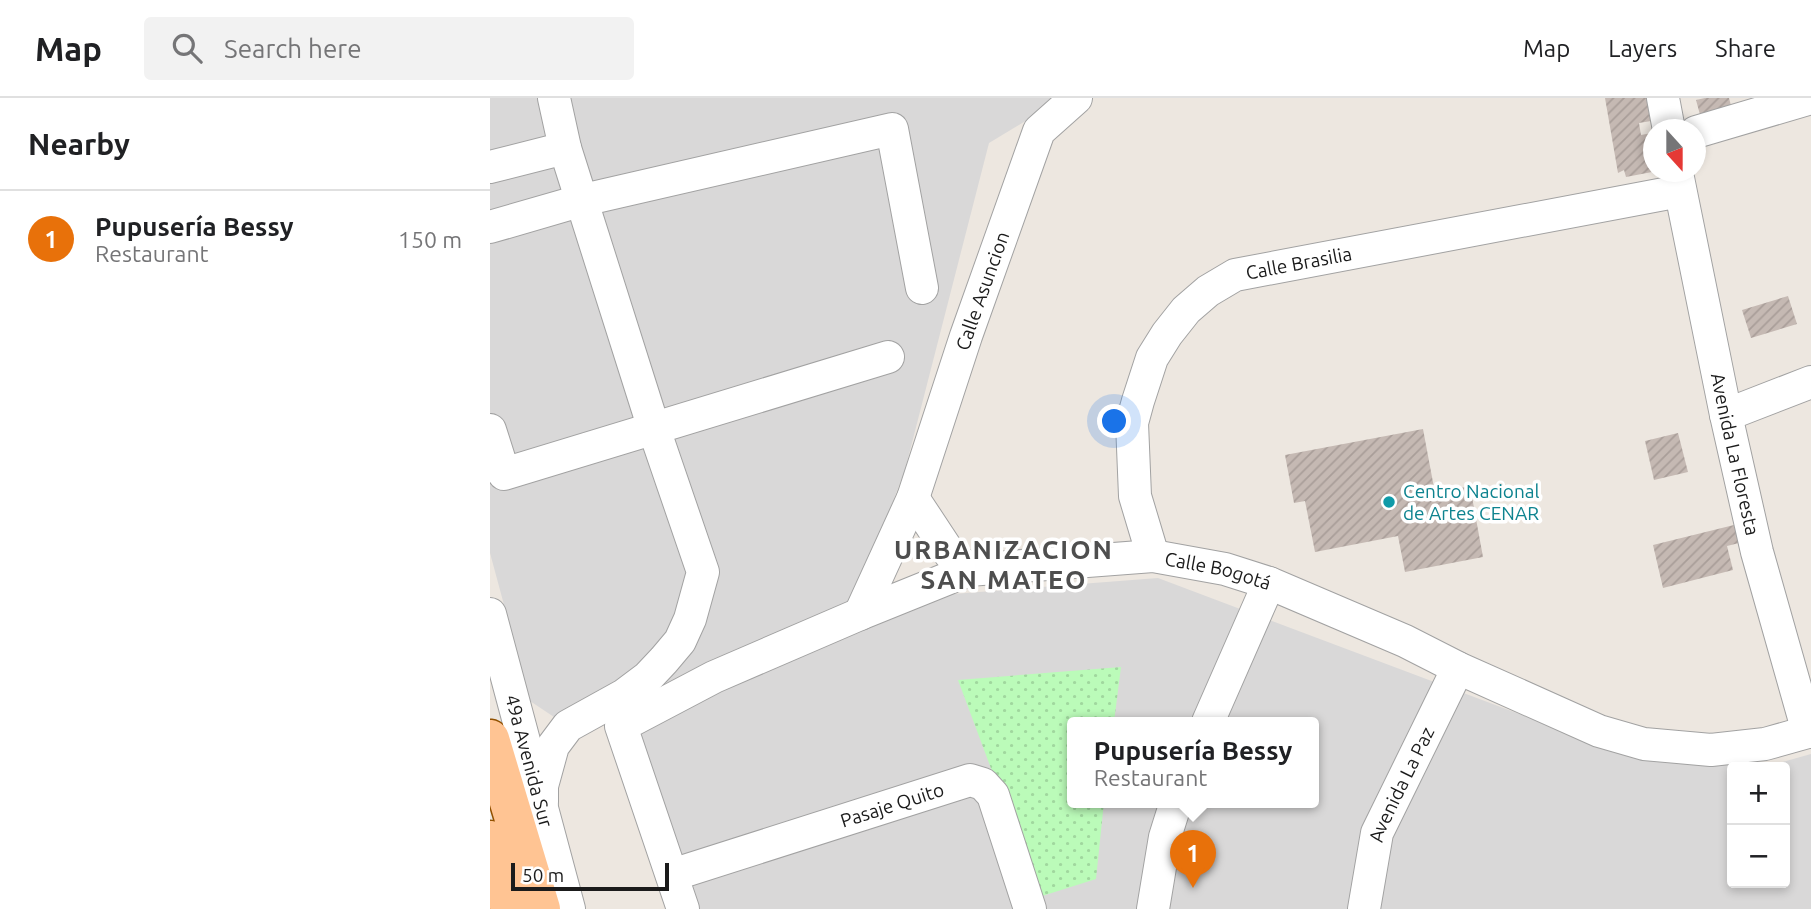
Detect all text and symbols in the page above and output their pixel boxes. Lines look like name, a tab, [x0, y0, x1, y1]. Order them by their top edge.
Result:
search box	[144, 17, 634, 80]
icon: search	[168, 29, 206, 67]
text: Map	[35, 30, 102, 67]
text: Search here	[224, 34, 362, 63]
text: Map	[1523, 35, 1570, 62]
text: Layers	[1608, 35, 1677, 62]
text: Share	[1715, 35, 1776, 62]
north arrow	[1643, 119, 1706, 182]
text: Nearby	[28, 127, 130, 161]
text: Pupusería Bessy	[95, 212, 293, 241]
text: 1	[45, 227, 57, 252]
text: 150 m	[398, 227, 462, 252]
street label: Calle Asuncion	[951, 229, 1013, 353]
text: Restaurant	[95, 241, 209, 266]
street label: Calle Brasilia	[1244, 242, 1354, 284]
street label: Avenida La Floresta	[1707, 371, 1764, 537]
your location	[1097, 404, 1131, 438]
place label: Centro Nacional de Artes CENAR	[1403, 480, 1540, 524]
marker: Centro Nacional de Artes CENAR	[1381, 494, 1397, 510]
district label: URBANIZACION SAN MATEO	[894, 535, 1114, 594]
street label: Calle Bogotá	[1163, 547, 1274, 594]
street label: 49a Avenida Sur	[501, 692, 558, 829]
popup	[1067, 717, 1319, 808]
street label: Avenida La Paz	[1365, 723, 1439, 844]
text: Pupusería Bessy	[1094, 736, 1292, 765]
map controls	[1727, 762, 1790, 888]
button: +	[1727, 762, 1790, 825]
text: Restaurant	[1094, 765, 1207, 790]
street label: Pasaje Quito	[838, 778, 947, 832]
button: −	[1727, 825, 1790, 888]
pin: 1	[1170, 830, 1216, 888]
scale bar	[511, 860, 668, 892]
text: 50 m	[522, 864, 564, 886]

